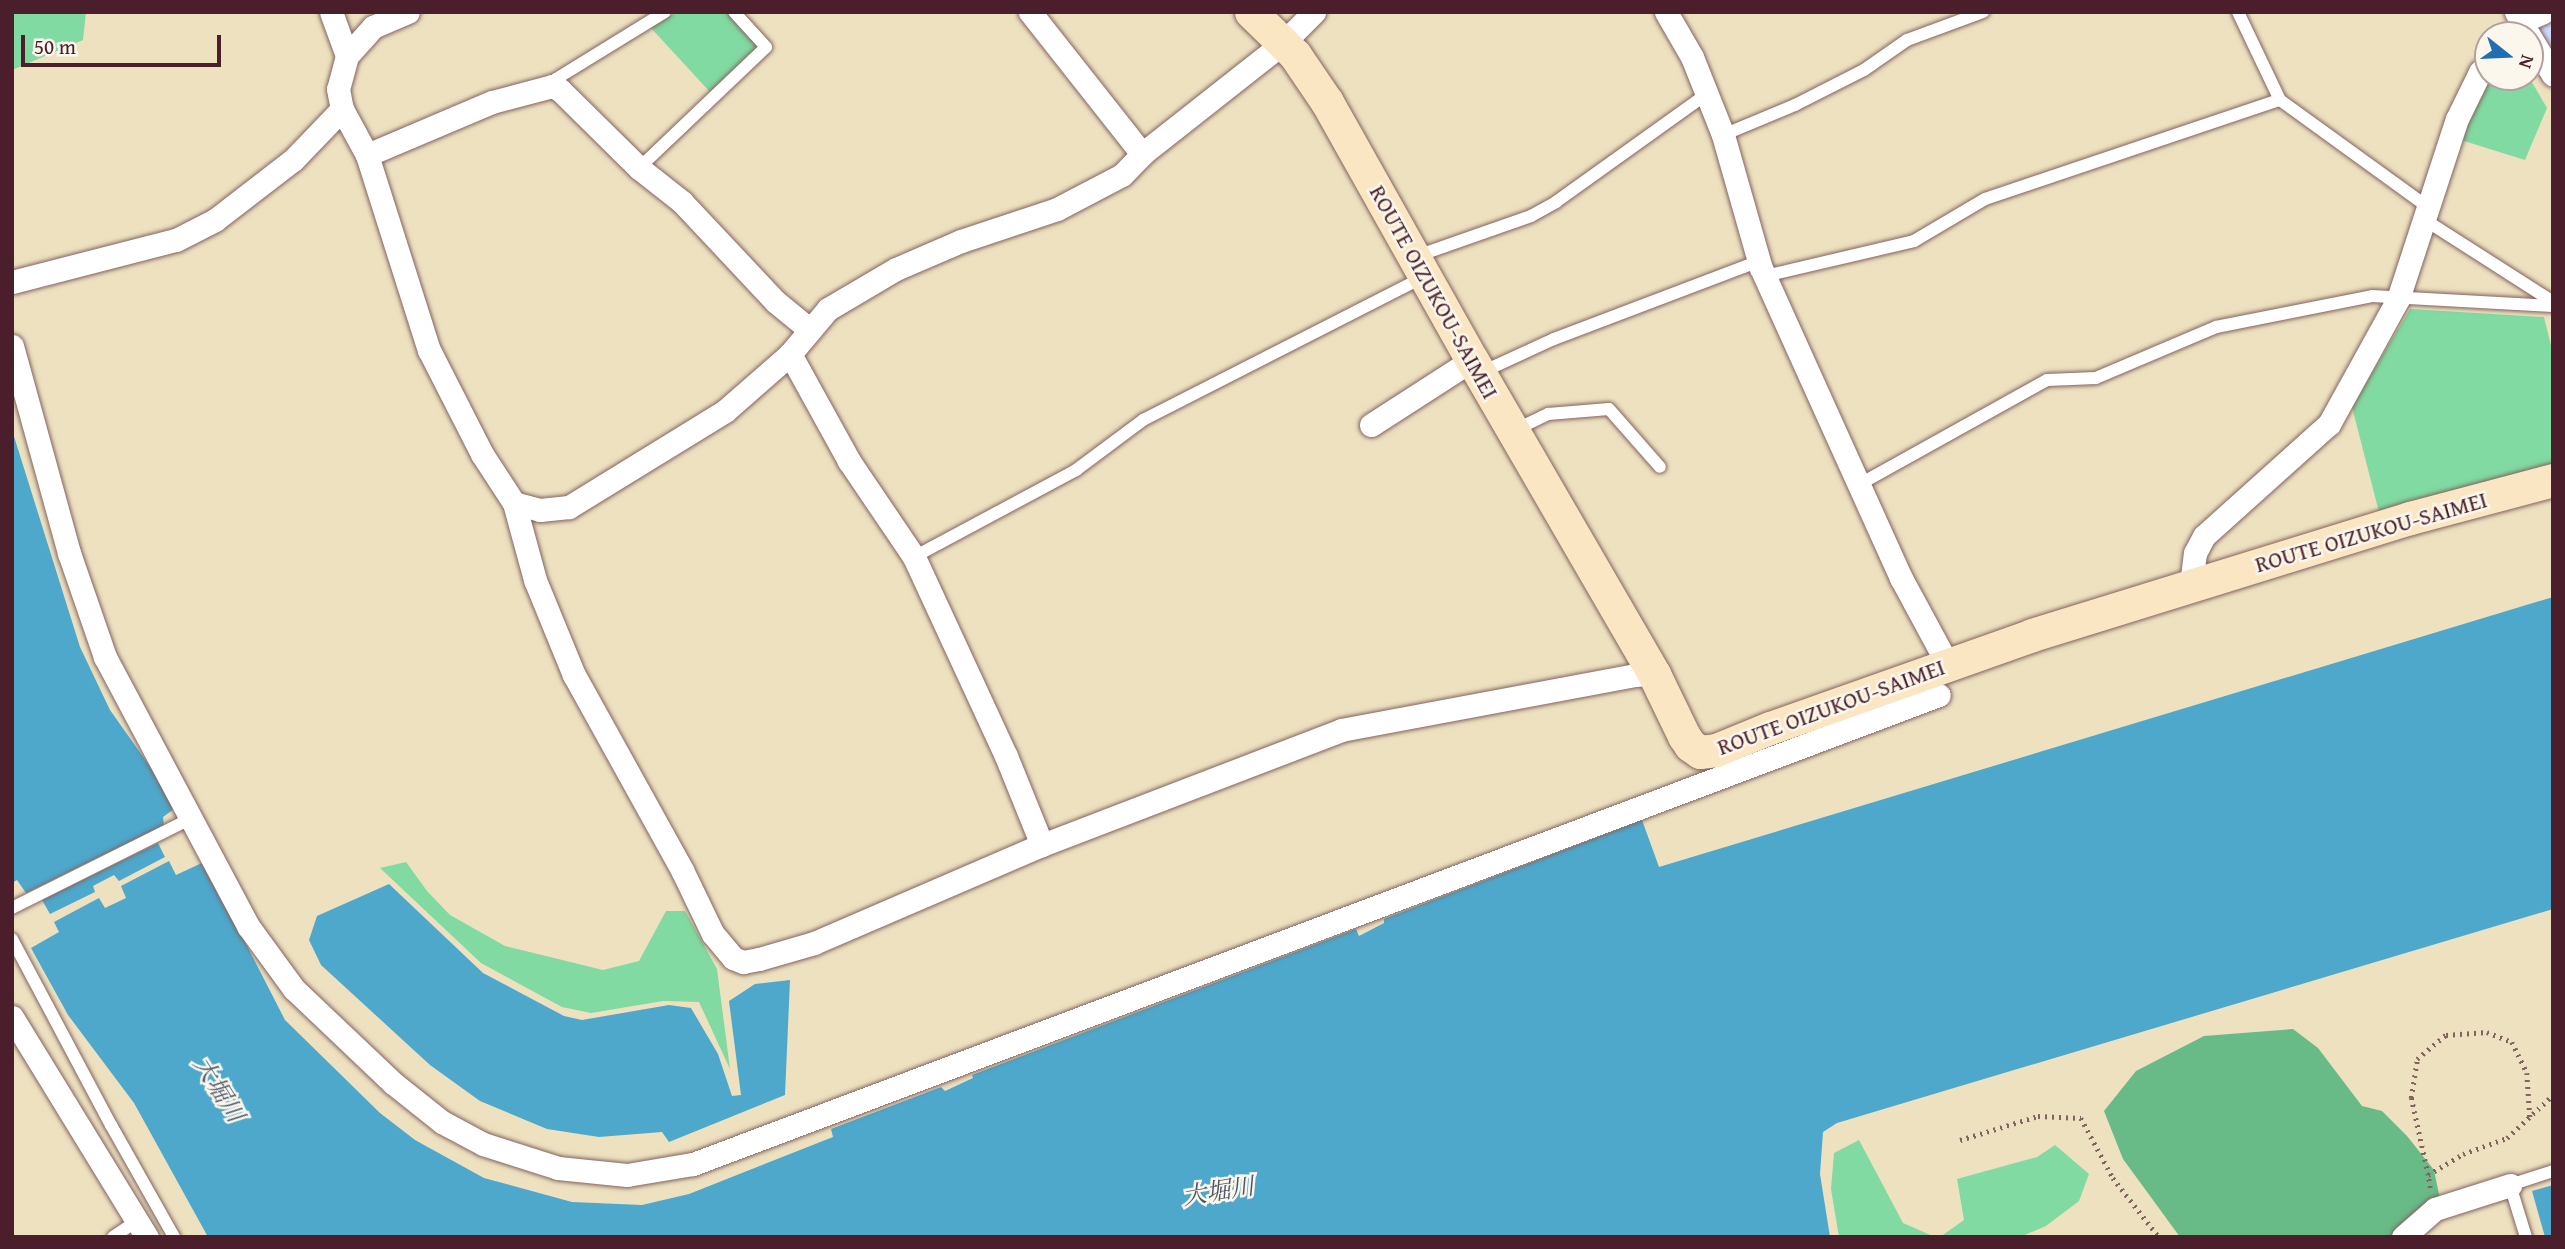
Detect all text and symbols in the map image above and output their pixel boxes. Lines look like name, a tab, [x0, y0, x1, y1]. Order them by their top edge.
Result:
scale bar	[24, 21, 224, 65]
north arrow	[2474, 21, 2544, 91]
text: 50 m	[34, 31, 76, 62]
text: N	[2512, 51, 2542, 72]
street label: ROUTE OIZUKOU-SAIMEI	[1364, 180, 1504, 404]
street label: ROUTE OIZUKOU-SAIMEI	[2252, 486, 2490, 578]
street label: ROUTE OIZUKOU-SAIMEI	[1713, 653, 1949, 761]
water label: 大堀川	[188, 1051, 250, 1127]
water label: 大堀川	[1180, 1171, 1256, 1211]

